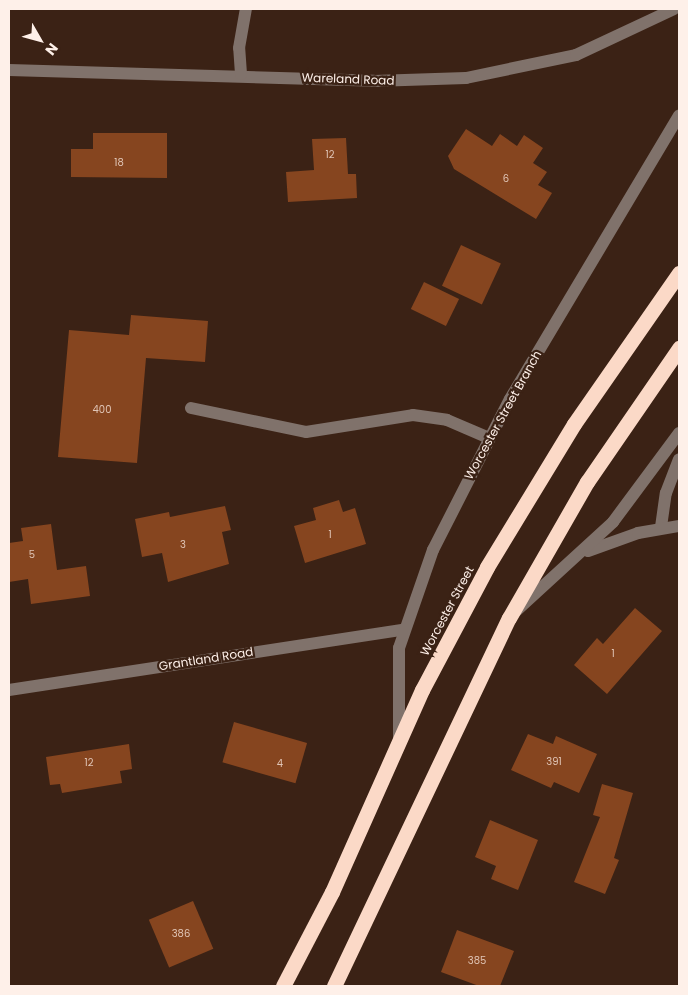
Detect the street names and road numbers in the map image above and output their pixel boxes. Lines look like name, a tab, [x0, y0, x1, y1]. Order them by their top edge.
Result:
street label: Wareland Road	[301, 70, 395, 88]
street label: Worcester Street Branch	[461, 348, 545, 482]
street label: Worcester Street	[417, 564, 477, 658]
street label: Grantland Road	[158, 644, 254, 674]

